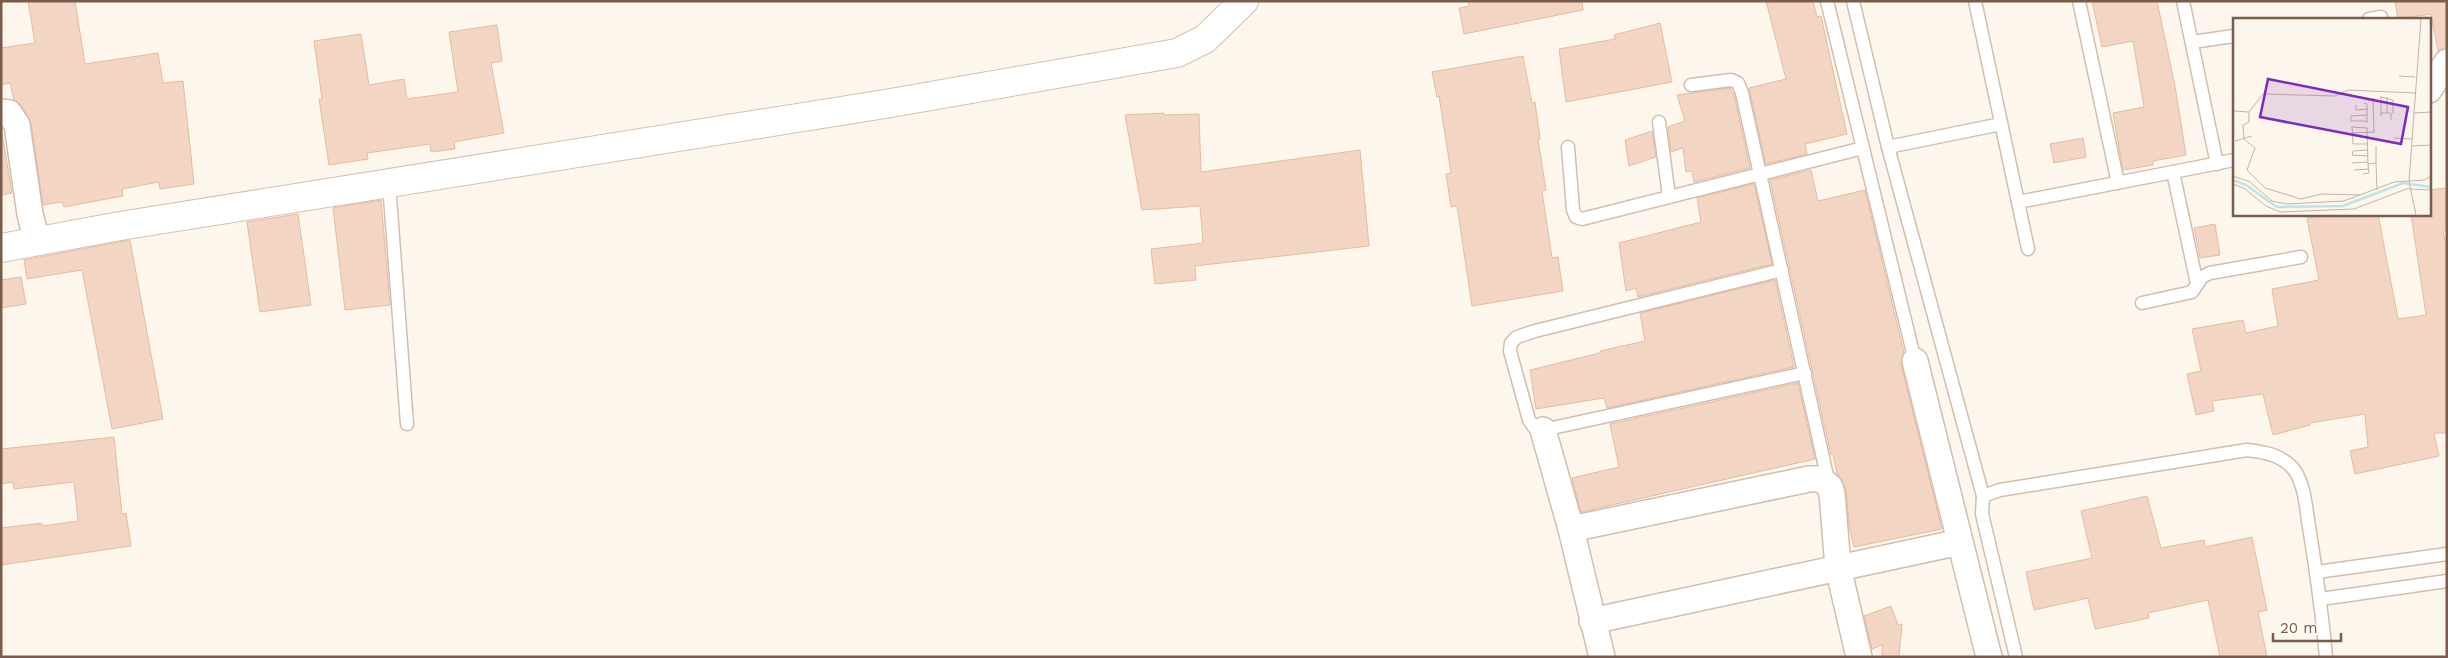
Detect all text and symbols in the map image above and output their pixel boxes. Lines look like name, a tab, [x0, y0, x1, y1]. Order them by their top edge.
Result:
inset map	[2233, 18, 2430, 215]
scale bar	[2273, 610, 2340, 642]
text: 20 m	[2280, 619, 2318, 637]

